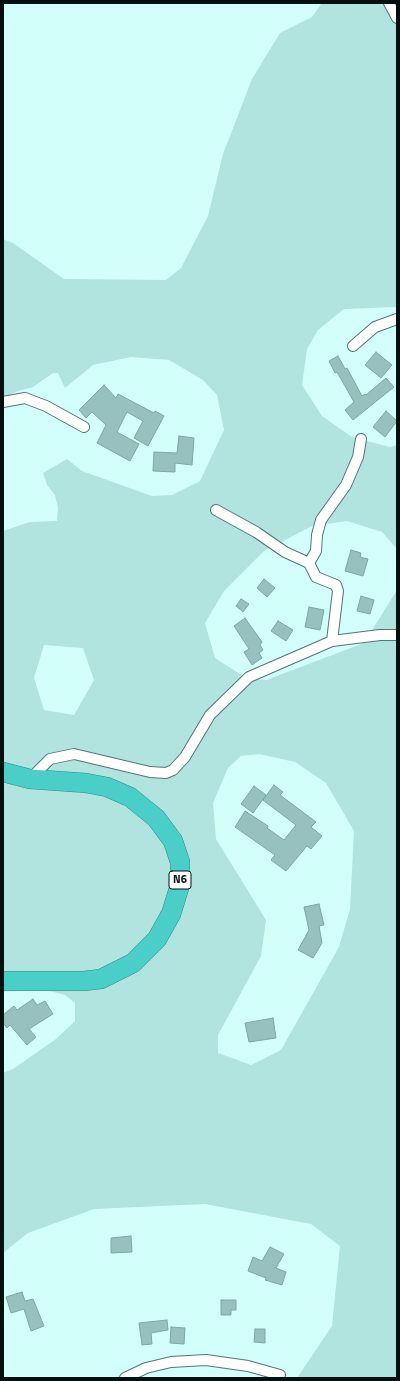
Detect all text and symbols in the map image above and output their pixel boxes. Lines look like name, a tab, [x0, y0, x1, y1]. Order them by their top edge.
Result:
road number: N6	[169, 871, 191, 889]

